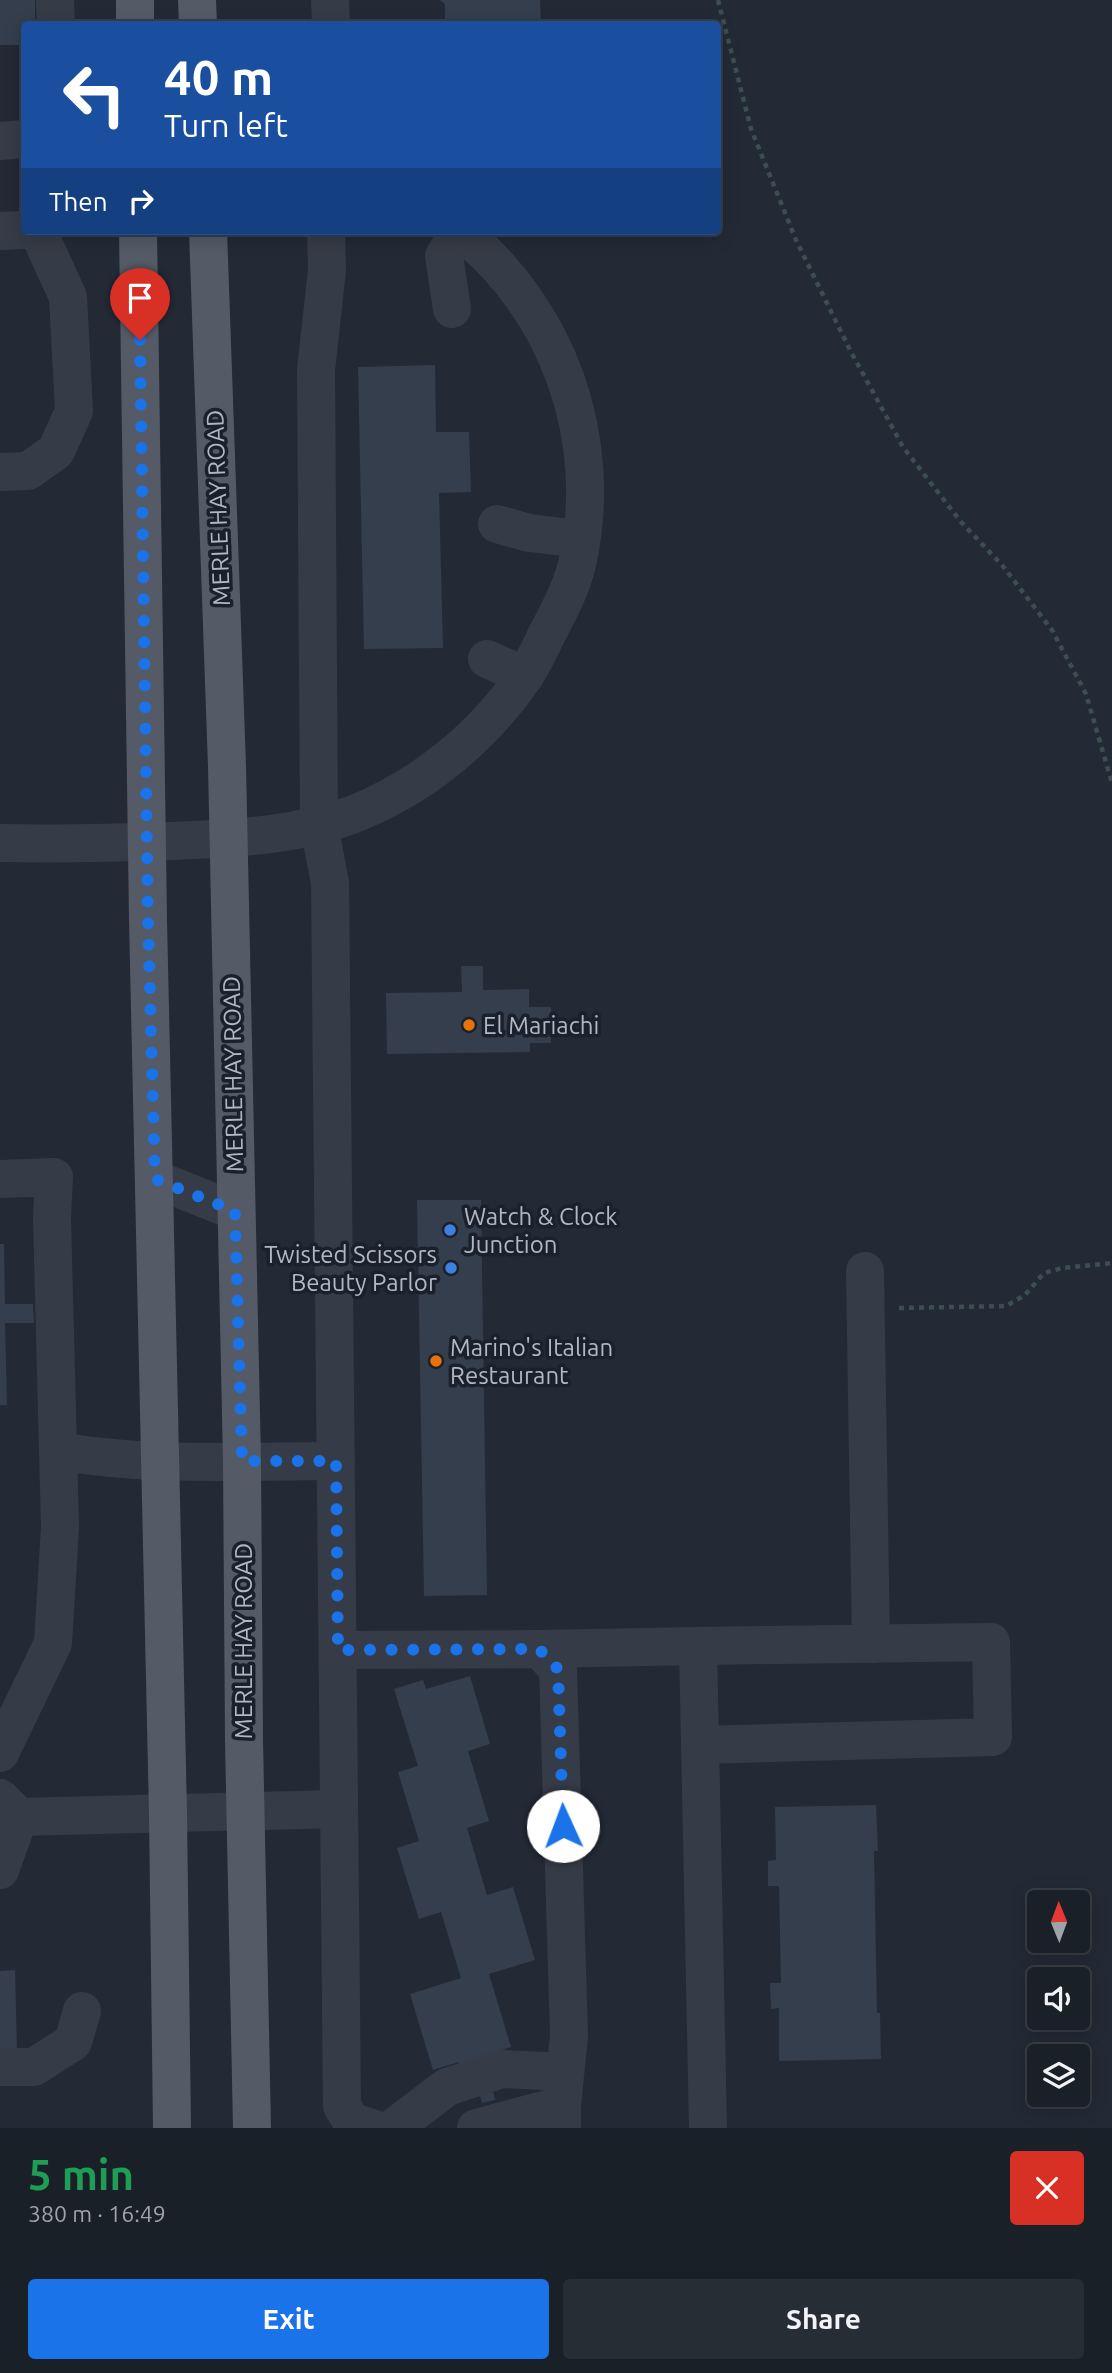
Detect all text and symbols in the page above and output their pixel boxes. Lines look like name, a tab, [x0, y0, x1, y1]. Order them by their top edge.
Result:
icon: left	[49, 49, 140, 140]
text: 40 m	[164, 49, 273, 104]
text: Turn left	[164, 107, 288, 143]
icon: right	[122, 182, 160, 220]
text: Then	[49, 187, 108, 216]
pin	[110, 268, 170, 340]
icon: arrive	[121, 279, 159, 317]
street label: MERLE HAY ROAD	[201, 409, 235, 607]
street label: MERLE HAY ROAD	[218, 976, 248, 1172]
place label: El Mariachi	[483, 1012, 599, 1039]
marker: El Mariachi	[461, 1017, 477, 1033]
place label: Watch & Clock Junction	[464, 1203, 617, 1258]
marker: Watch & Clock Junction	[442, 1222, 458, 1238]
place label: Twisted Scissors Beauty Parlor	[264, 1241, 437, 1296]
marker: Twisted Scissors Beauty Parlor	[443, 1260, 459, 1276]
place label: Marino's Italian Restaurant	[450, 1334, 613, 1389]
marker: Marino's Italian Restaurant	[428, 1353, 444, 1369]
street label: MERLE HAY ROAD	[230, 1543, 257, 1739]
position arrow	[526, 1789, 600, 1863]
north arrow	[1027, 1890, 1090, 1953]
map controls	[1027, 1890, 1090, 2107]
button: sound	[1027, 1967, 1090, 2030]
button: layers	[1027, 2044, 1090, 2107]
text: 5 min	[28, 2151, 134, 2198]
button: close	[1010, 2151, 1084, 2225]
text: 380 m · 16:49	[28, 2201, 166, 2226]
button: Exit	[28, 2279, 549, 2359]
button: Share	[563, 2279, 1084, 2359]

